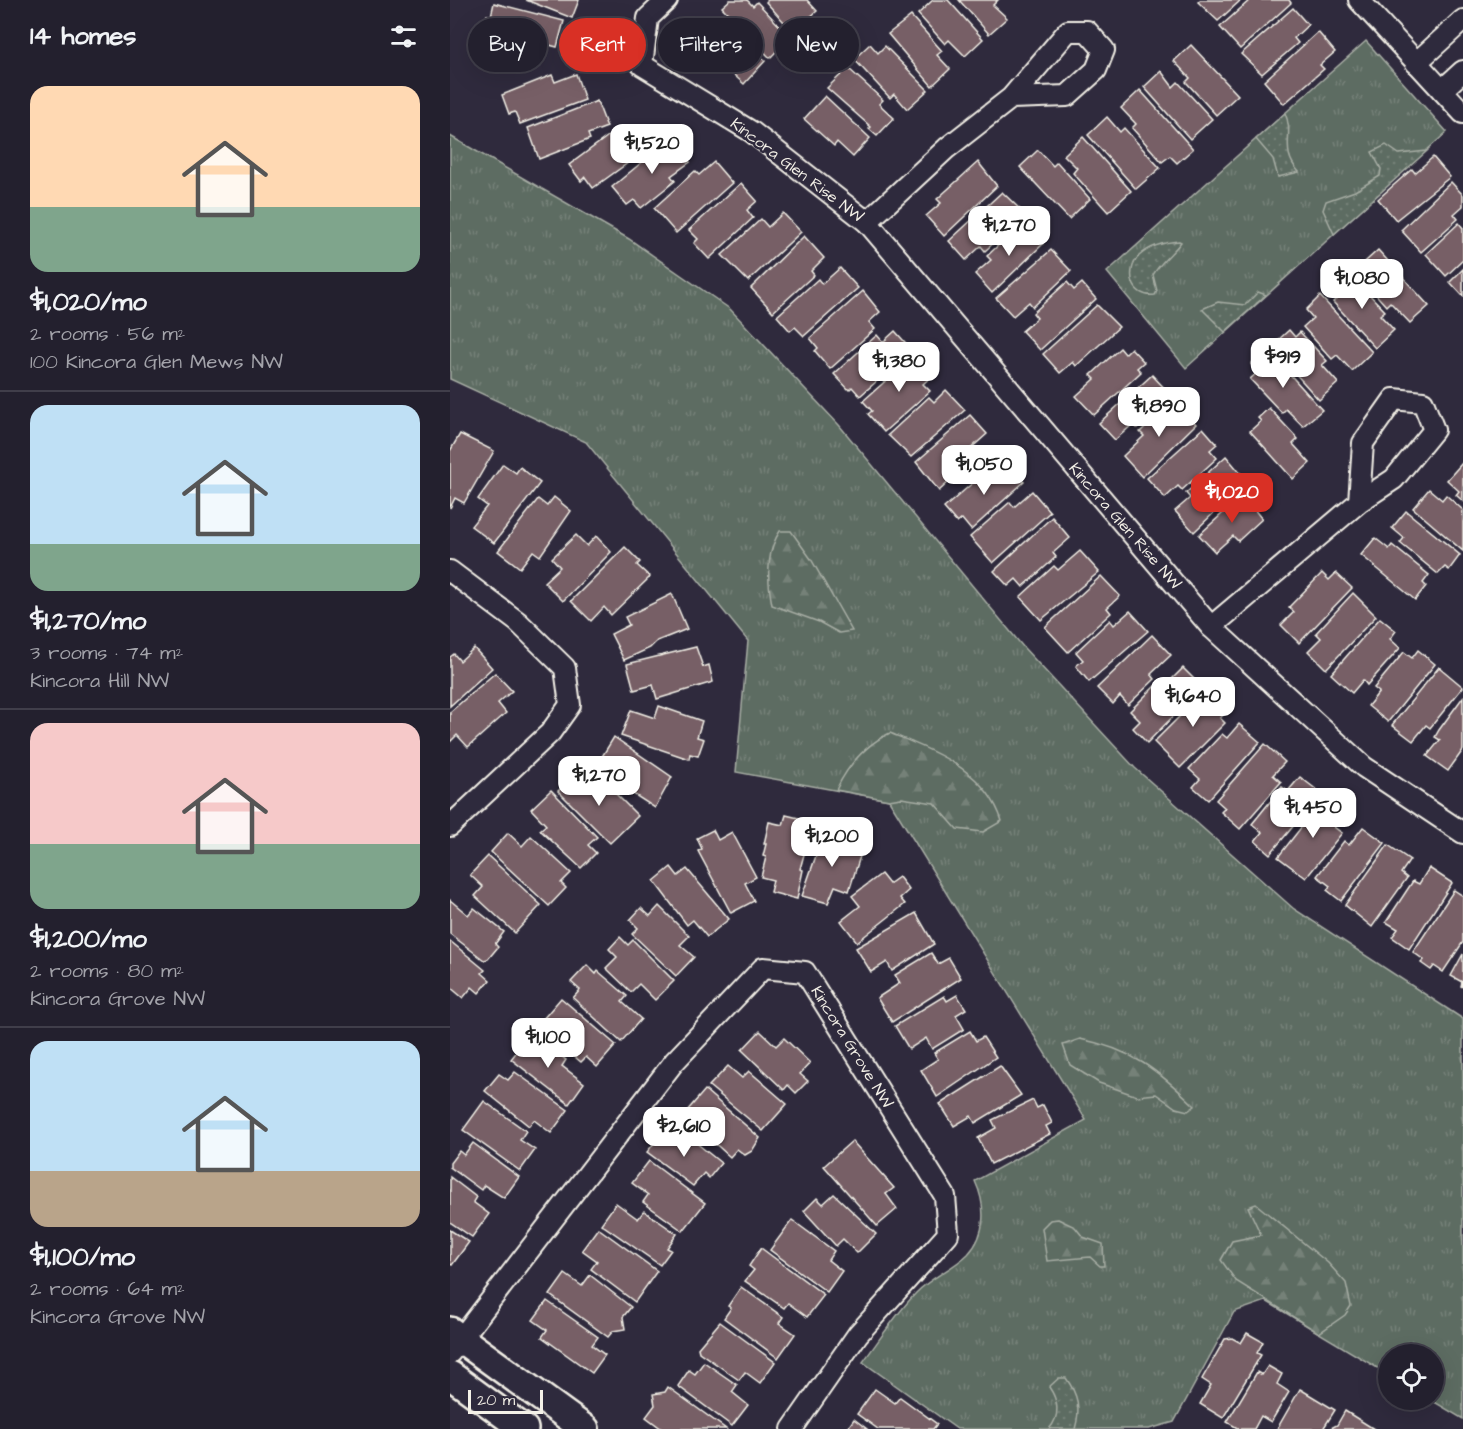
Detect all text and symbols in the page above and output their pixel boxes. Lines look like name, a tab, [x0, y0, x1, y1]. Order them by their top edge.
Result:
text: 14 homes	[30, 18, 136, 54]
chip: Buy	[468, 18, 547, 72]
chip: Rent	[559, 18, 646, 72]
chip: Filters	[658, 18, 763, 72]
chip: New	[775, 18, 859, 72]
icon: filters	[387, 20, 420, 53]
street label: Kincora Glen Rise NW	[726, 113, 868, 227]
pin: $1,520	[603, 124, 701, 175]
icon: home	[171, 125, 279, 233]
text: $1,520	[624, 129, 680, 157]
pin: $1,270	[960, 206, 1058, 257]
text: $1,270	[982, 211, 1036, 239]
pin: $1,080	[1313, 259, 1411, 310]
text: $1,080	[1334, 264, 1390, 292]
text: $1,020/mo	[30, 284, 147, 320]
text: 2 rooms · 56 m²	[30, 320, 185, 348]
pin: $919	[1247, 338, 1319, 389]
pin: $1,380	[850, 342, 948, 393]
text: $919	[1265, 343, 1301, 371]
text: $1,380	[872, 347, 926, 375]
text: 100 Kincora Glen Mews NW	[30, 348, 283, 376]
pin: $1,890	[1110, 387, 1208, 438]
text: $1,890	[1132, 392, 1186, 420]
icon: home	[171, 444, 279, 552]
pin: $1,050	[935, 445, 1033, 496]
text: $1,050	[956, 450, 1012, 478]
street label: Kincora Glen Rise NW	[1064, 458, 1186, 594]
pin: $1,020	[1183, 473, 1281, 524]
text: $1,020	[1205, 478, 1259, 506]
text: $1,270/mo	[30, 603, 146, 639]
text: 3 rooms · 74 m²	[30, 639, 183, 667]
text: Kincora Hill NW	[30, 667, 169, 695]
pin: $1,640	[1144, 677, 1242, 728]
text: $1,640	[1165, 682, 1221, 710]
pin: $1,270	[550, 756, 648, 807]
text: $1,270	[572, 761, 626, 789]
icon: home	[171, 762, 279, 870]
pin: $1,450	[1264, 788, 1362, 839]
text: $1,450	[1284, 793, 1342, 821]
pin: $1,200	[783, 817, 881, 868]
text: $1,200	[805, 822, 859, 850]
text: $1,200/mo	[30, 921, 147, 957]
text: 2 rooms · 80 m²	[30, 957, 184, 985]
street label: Kincora Grove NW	[806, 982, 898, 1112]
text: Kincora Grove NW	[30, 985, 205, 1013]
pin: $1,100	[499, 1018, 597, 1069]
text: $1,100	[525, 1023, 571, 1051]
icon: home	[171, 1080, 279, 1188]
pin: $2,610	[635, 1107, 733, 1158]
text: $2,610	[657, 1112, 711, 1140]
text: $1,100/mo	[30, 1239, 135, 1275]
text: 2 rooms · 64 m²	[30, 1275, 185, 1303]
text: Kincora Grove NW	[30, 1303, 205, 1331]
map controls	[1378, 1344, 1444, 1410]
button: locate	[1378, 1344, 1444, 1410]
scale bar	[468, 1387, 543, 1414]
text: 20 m	[477, 1389, 515, 1411]

